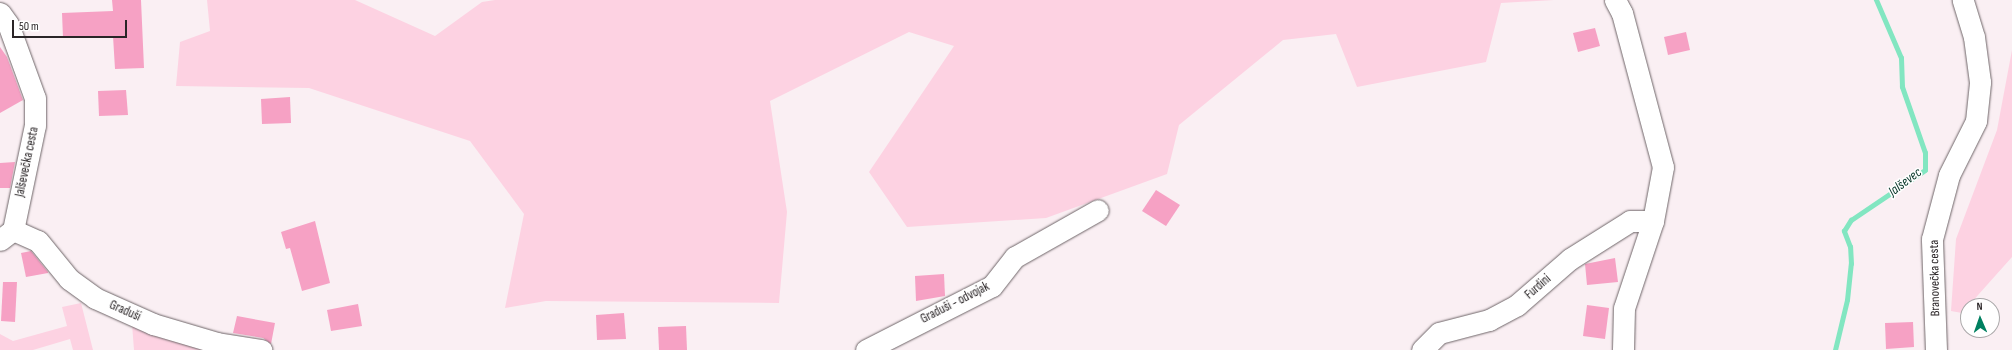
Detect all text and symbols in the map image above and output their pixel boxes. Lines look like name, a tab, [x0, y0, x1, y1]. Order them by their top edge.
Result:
scale bar	[14, 12, 129, 38]
text: 50 m	[19, 19, 39, 34]
street label: Jalševečka cesta	[12, 126, 42, 198]
water label: Jalševec	[1885, 164, 1925, 200]
street label: Branovečka cesta	[1927, 240, 1943, 316]
street label: Furdini	[1522, 271, 1554, 303]
street label: Graduši - odvojak	[918, 279, 992, 327]
street label: Graduši	[107, 297, 143, 325]
north arrow	[1960, 298, 2000, 338]
text: N	[1976, 300, 1983, 313]

